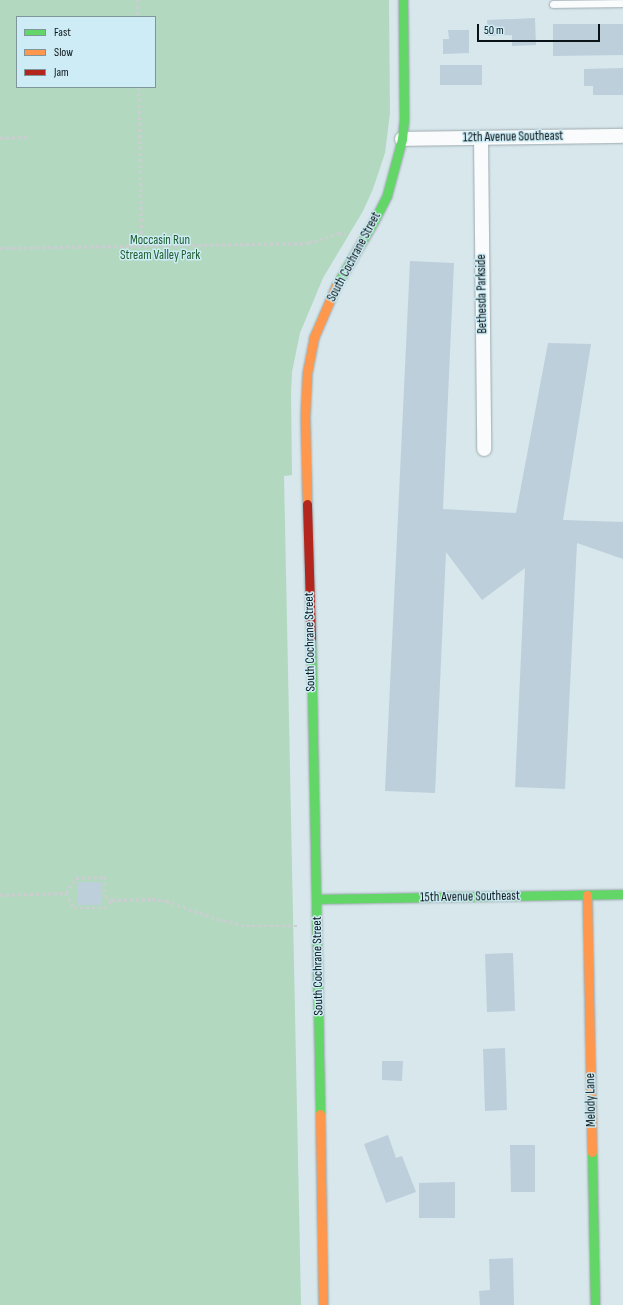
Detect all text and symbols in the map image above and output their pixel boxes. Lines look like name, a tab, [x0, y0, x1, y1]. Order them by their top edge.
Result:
legend	[16, 16, 156, 88]
scale bar	[479, 16, 602, 42]
text: 50 m	[484, 23, 504, 38]
text: Fast	[54, 25, 71, 40]
text: Slow	[54, 45, 73, 60]
text: Jam	[54, 65, 69, 80]
street label: 12th Avenue Southeast	[463, 128, 563, 146]
street label: South Cochrane Street	[324, 210, 384, 304]
park label: Moccasin Run Stream Valley Park	[120, 233, 200, 264]
street label: Bethesda Parkside	[474, 254, 490, 334]
street label: South Cochrane Street	[301, 592, 319, 692]
street label: 15th Avenue Southeast	[420, 888, 520, 906]
street label: South Cochrane Street	[309, 916, 327, 1016]
street label: Melody Lane	[583, 1073, 599, 1127]

